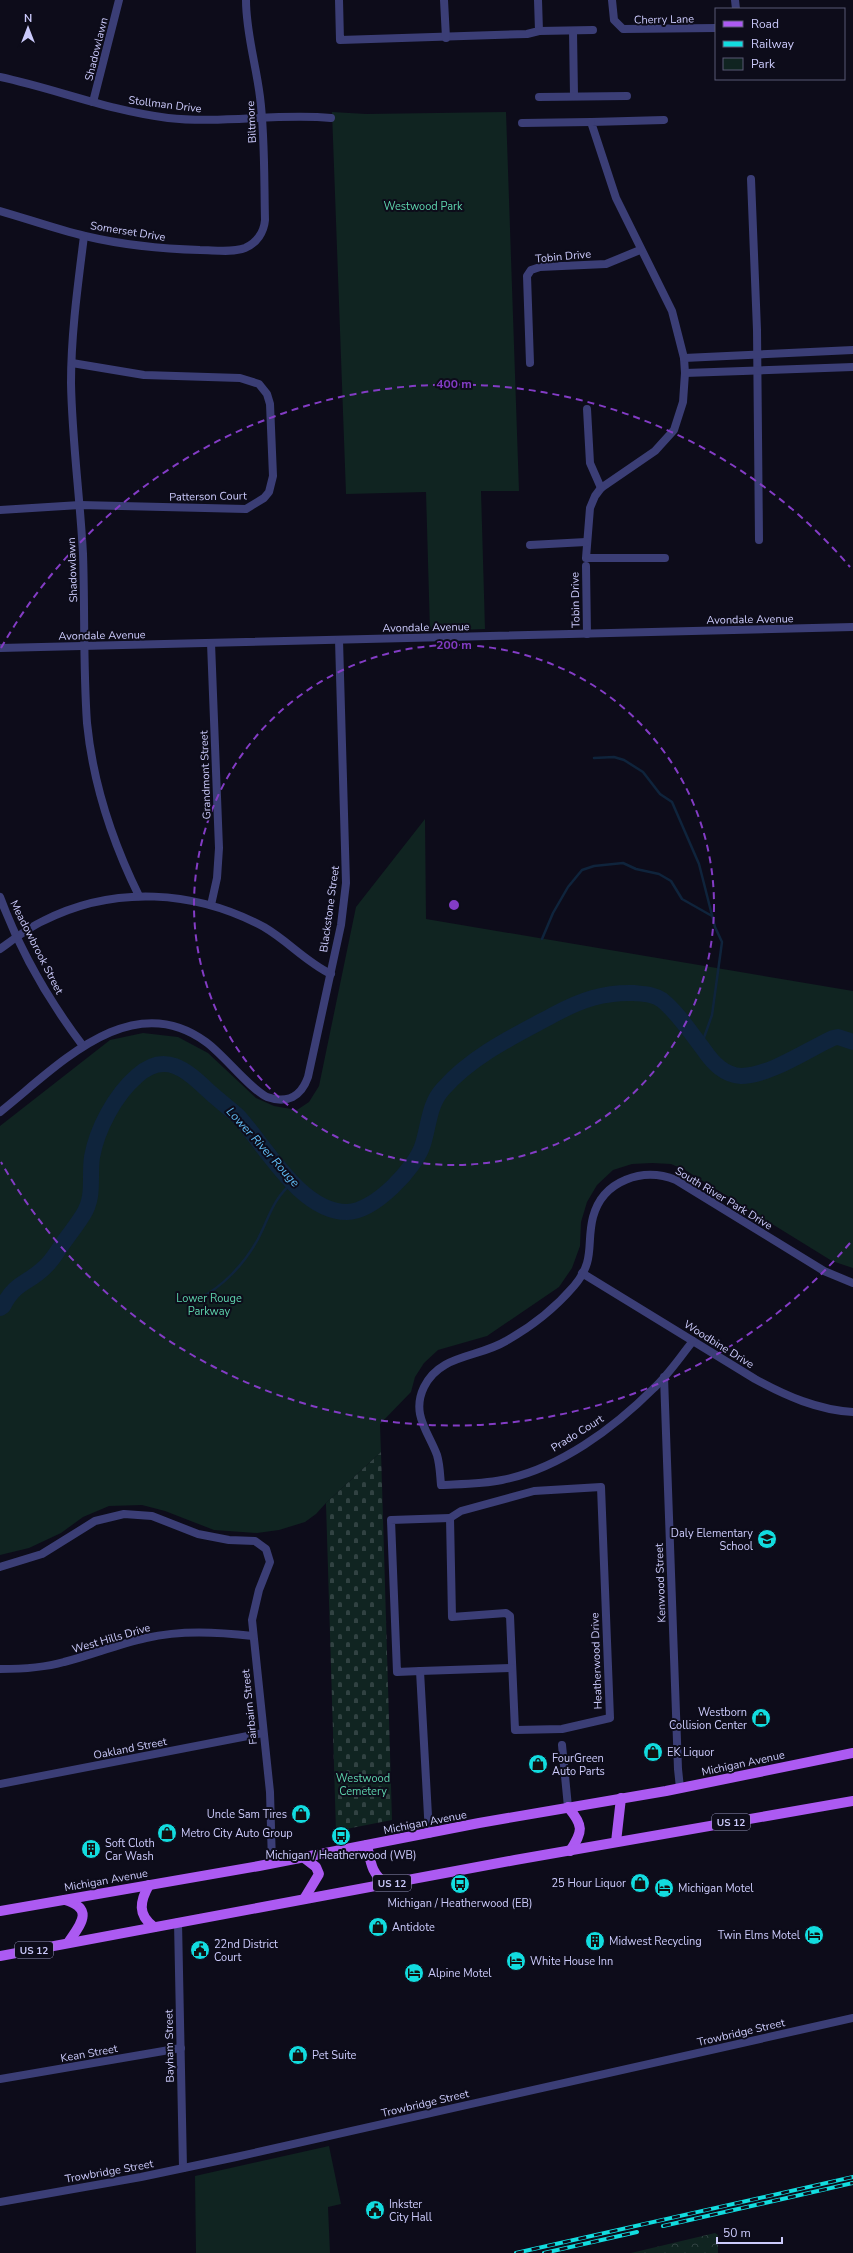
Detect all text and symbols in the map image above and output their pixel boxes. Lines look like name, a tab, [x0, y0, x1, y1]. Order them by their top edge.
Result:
north arrow	[8, 8, 48, 48]
legend	[715, 8, 845, 80]
text: N	[24, 11, 32, 26]
street label: Cherry Lane	[634, 11, 694, 28]
street label: Shadowlawn	[81, 16, 112, 83]
text: Road	[751, 16, 779, 32]
text: Railway	[751, 36, 795, 52]
text: Park	[751, 56, 776, 72]
street label: Stollman Drive	[128, 93, 203, 116]
street label: Biltmore	[243, 100, 260, 143]
park label: Westwood Park	[383, 199, 463, 214]
street label: Somerset Drive	[89, 218, 167, 245]
street label: Tobin Drive	[534, 247, 592, 266]
text: 400 m	[436, 376, 472, 392]
street label: Patterson Court	[169, 488, 247, 505]
street label: Shadowlawn	[64, 537, 81, 603]
street label: Tobin Drive	[568, 572, 583, 628]
street label: Avondale Avenue	[706, 611, 794, 628]
street label: Avondale Avenue	[382, 619, 470, 636]
street label: Avondale Avenue	[58, 627, 146, 644]
text: 200 m	[436, 637, 472, 653]
street label: Grandmont Street	[196, 730, 215, 820]
street label: Blackstone Street	[316, 865, 343, 953]
street label: Meadowbrook Street	[6, 898, 67, 997]
centre of rings	[447, 898, 461, 912]
water label: Lower River Rouge	[223, 1104, 304, 1191]
street label: South River Park Drive	[672, 1163, 775, 1234]
park label: Lower Rouge Parkway	[176, 1291, 242, 1319]
street label: Woodbine Drive	[681, 1317, 757, 1372]
street label: Prado Court	[548, 1411, 607, 1455]
place label: Daly Elementary School	[671, 1526, 754, 1554]
school or university icon: Daly Elementary School	[756, 1528, 778, 1550]
street label: Kenwood Street	[652, 1543, 669, 1623]
street label: Heatherwood Drive	[587, 1612, 606, 1710]
street label: West Hills Drive	[70, 1620, 152, 1657]
street label: Fairbairn Street	[238, 1668, 261, 1746]
place label: Westborn Collision Center	[669, 1705, 747, 1733]
shop icon: Westborn Collision Center	[750, 1707, 772, 1729]
street label: Oakland Street	[92, 1734, 168, 1763]
shop icon: EK Liquor	[642, 1741, 664, 1763]
place label: EK Liquor	[667, 1745, 714, 1760]
street label: Michigan Avenue	[700, 1747, 786, 1780]
place label: FourGreen Auto Parts	[552, 1751, 605, 1779]
shop icon: FourGreen Auto Parts	[527, 1753, 549, 1775]
park label: Westwood Cemetery	[336, 1771, 390, 1799]
shop icon: Uncle Sam Tires	[290, 1803, 312, 1825]
place label: Uncle Sam Tires	[207, 1807, 287, 1822]
street label: Michigan Avenue	[382, 1807, 468, 1838]
road number: US 12	[712, 1814, 750, 1830]
shop icon: Metro City Auto Group	[156, 1822, 178, 1844]
bus stop icon: Michigan / Heatherwood (WB)	[330, 1825, 352, 1847]
place label: Metro City Auto Group	[181, 1826, 293, 1841]
place label: Soft Cloth Car Wash	[105, 1836, 155, 1864]
building icon: Soft Cloth Car Wash	[80, 1838, 102, 1860]
place label: Michigan / Heatherwood (WB)	[266, 1848, 416, 1863]
street label: Michigan Avenue	[63, 1866, 149, 1895]
shop icon: 25 Hour Liquor	[629, 1872, 651, 1894]
bus stop icon: Michigan / Heatherwood (EB)	[449, 1873, 471, 1895]
road number: US 12	[373, 1875, 411, 1891]
place label: 25 Hour Liquor	[551, 1876, 626, 1891]
hotel icon: Michigan Motel	[653, 1877, 675, 1899]
place label: Michigan Motel	[678, 1881, 754, 1896]
place label: Michigan / Heatherwood (EB)	[388, 1896, 532, 1911]
shop icon: Antidote	[367, 1916, 389, 1938]
place label: Antidote	[392, 1920, 435, 1935]
hotel icon: Twin Elms Motel	[803, 1924, 825, 1946]
place label: Twin Elms Motel	[718, 1928, 801, 1943]
building icon: Midwest Recycling	[584, 1930, 606, 1952]
place label: Midwest Recycling	[609, 1934, 702, 1949]
place label: 22nd District Court	[214, 1937, 278, 1965]
public building icon: 22nd District Court	[189, 1939, 211, 1961]
road number: US 12	[15, 1942, 53, 1958]
hotel icon: White House Inn	[505, 1950, 527, 1972]
place label: White House Inn	[530, 1954, 613, 1969]
hotel icon: Alpine Motel	[403, 1962, 425, 1984]
place label: Alpine Motel	[428, 1966, 492, 1981]
street label: Bayham Street	[161, 2009, 178, 2083]
street label: Trowbridge Street	[696, 2015, 786, 2050]
street label: Kean Street	[59, 2041, 119, 2066]
shop icon: Pet Suite	[287, 2044, 309, 2066]
place label: Pet Suite	[312, 2048, 357, 2063]
street label: Trowbridge Street	[380, 2086, 470, 2121]
street label: Trowbridge Street	[64, 2156, 155, 2187]
place label: Inkster City Hall	[389, 2197, 433, 2225]
public building icon: Inkster City Hall	[364, 2199, 386, 2221]
scale bar	[717, 2219, 782, 2245]
text: 50 m	[723, 2225, 751, 2241]

